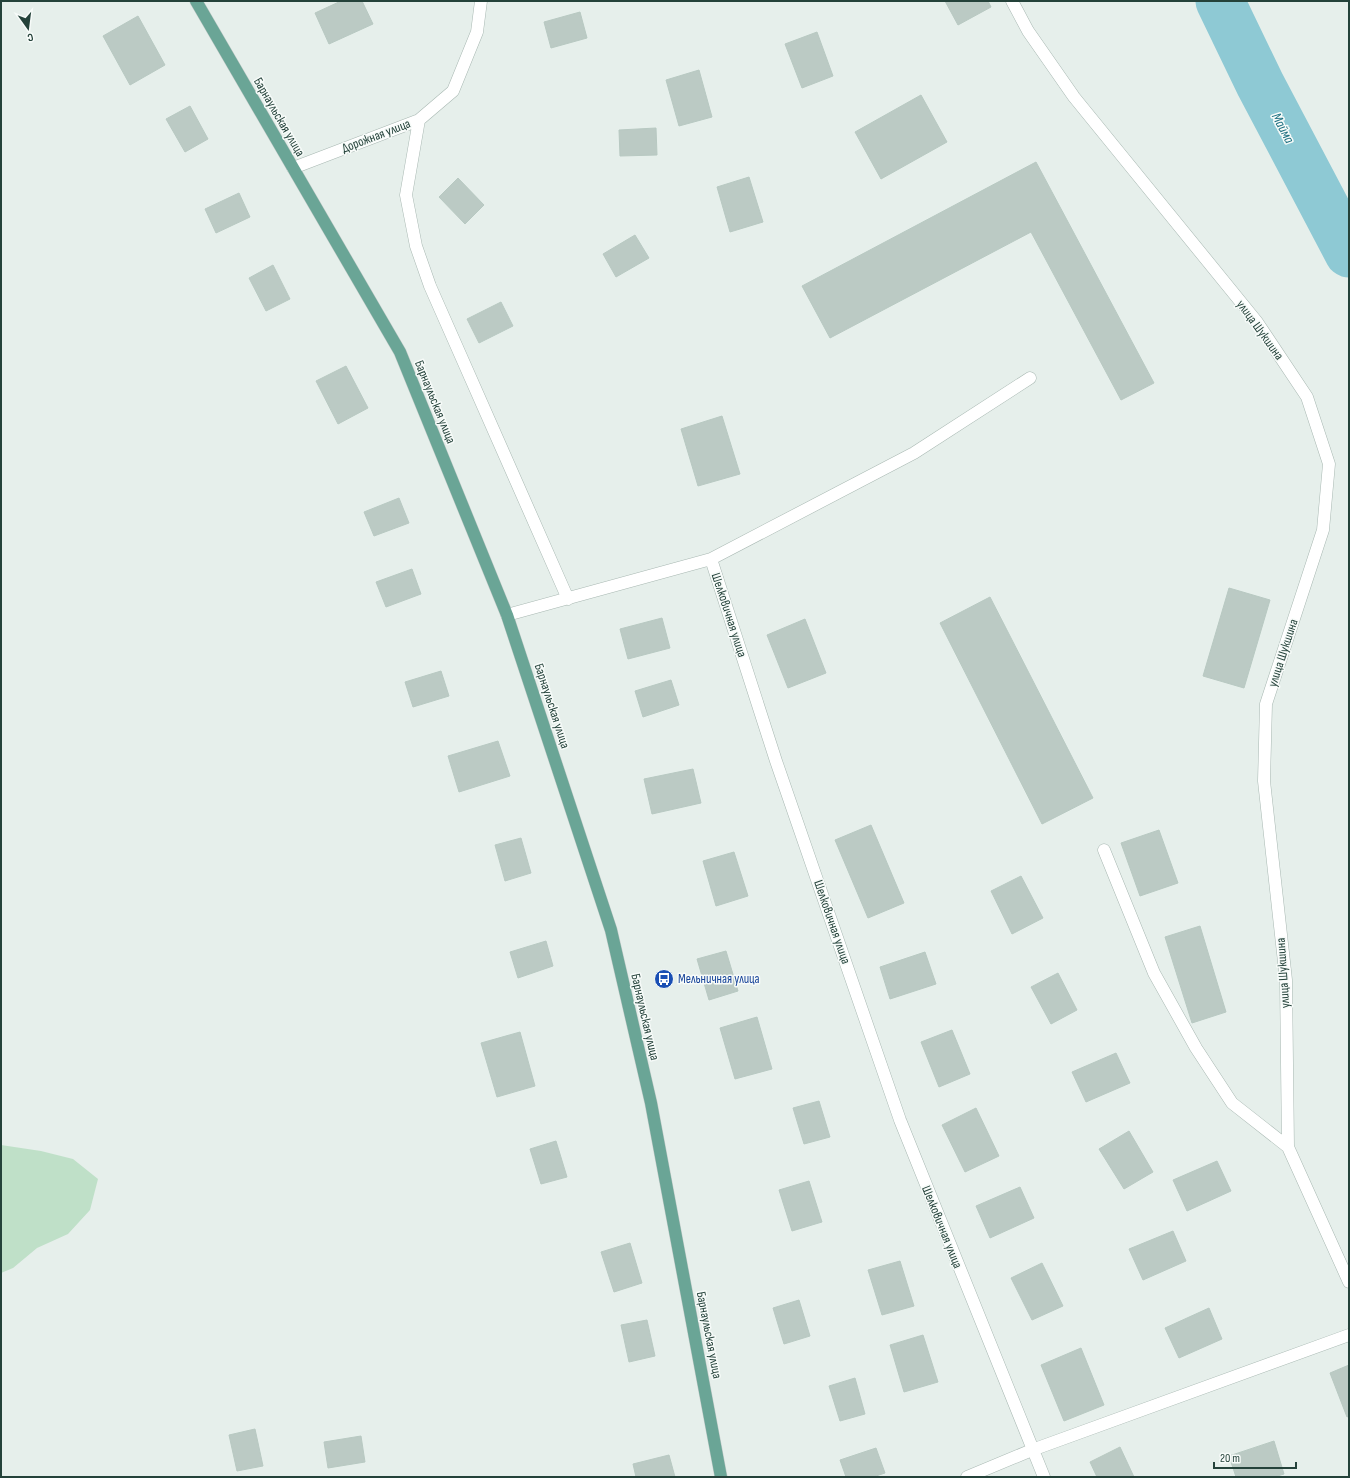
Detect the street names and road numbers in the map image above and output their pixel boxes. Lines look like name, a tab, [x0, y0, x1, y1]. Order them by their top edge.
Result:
street label: Барнаульская улица	[250, 75, 308, 159]
street label: Дорожная улица	[339, 116, 413, 156]
street label: улица Шукшина	[1233, 297, 1287, 363]
street label: Барнаульская улица	[411, 358, 459, 446]
street label: Шелковичная улица	[708, 571, 750, 659]
street label: улица Шукшина	[1265, 617, 1301, 689]
street label: Барнаульская улица	[531, 661, 573, 751]
street label: Шелковичная улица	[810, 878, 854, 966]
street label: улица Шукшина	[1273, 937, 1293, 1009]
street label: Барнаульская улица	[627, 972, 663, 1062]
street label: Шелковичная улица	[918, 1183, 966, 1271]
street label: Барнаульская улица	[693, 1290, 725, 1380]

